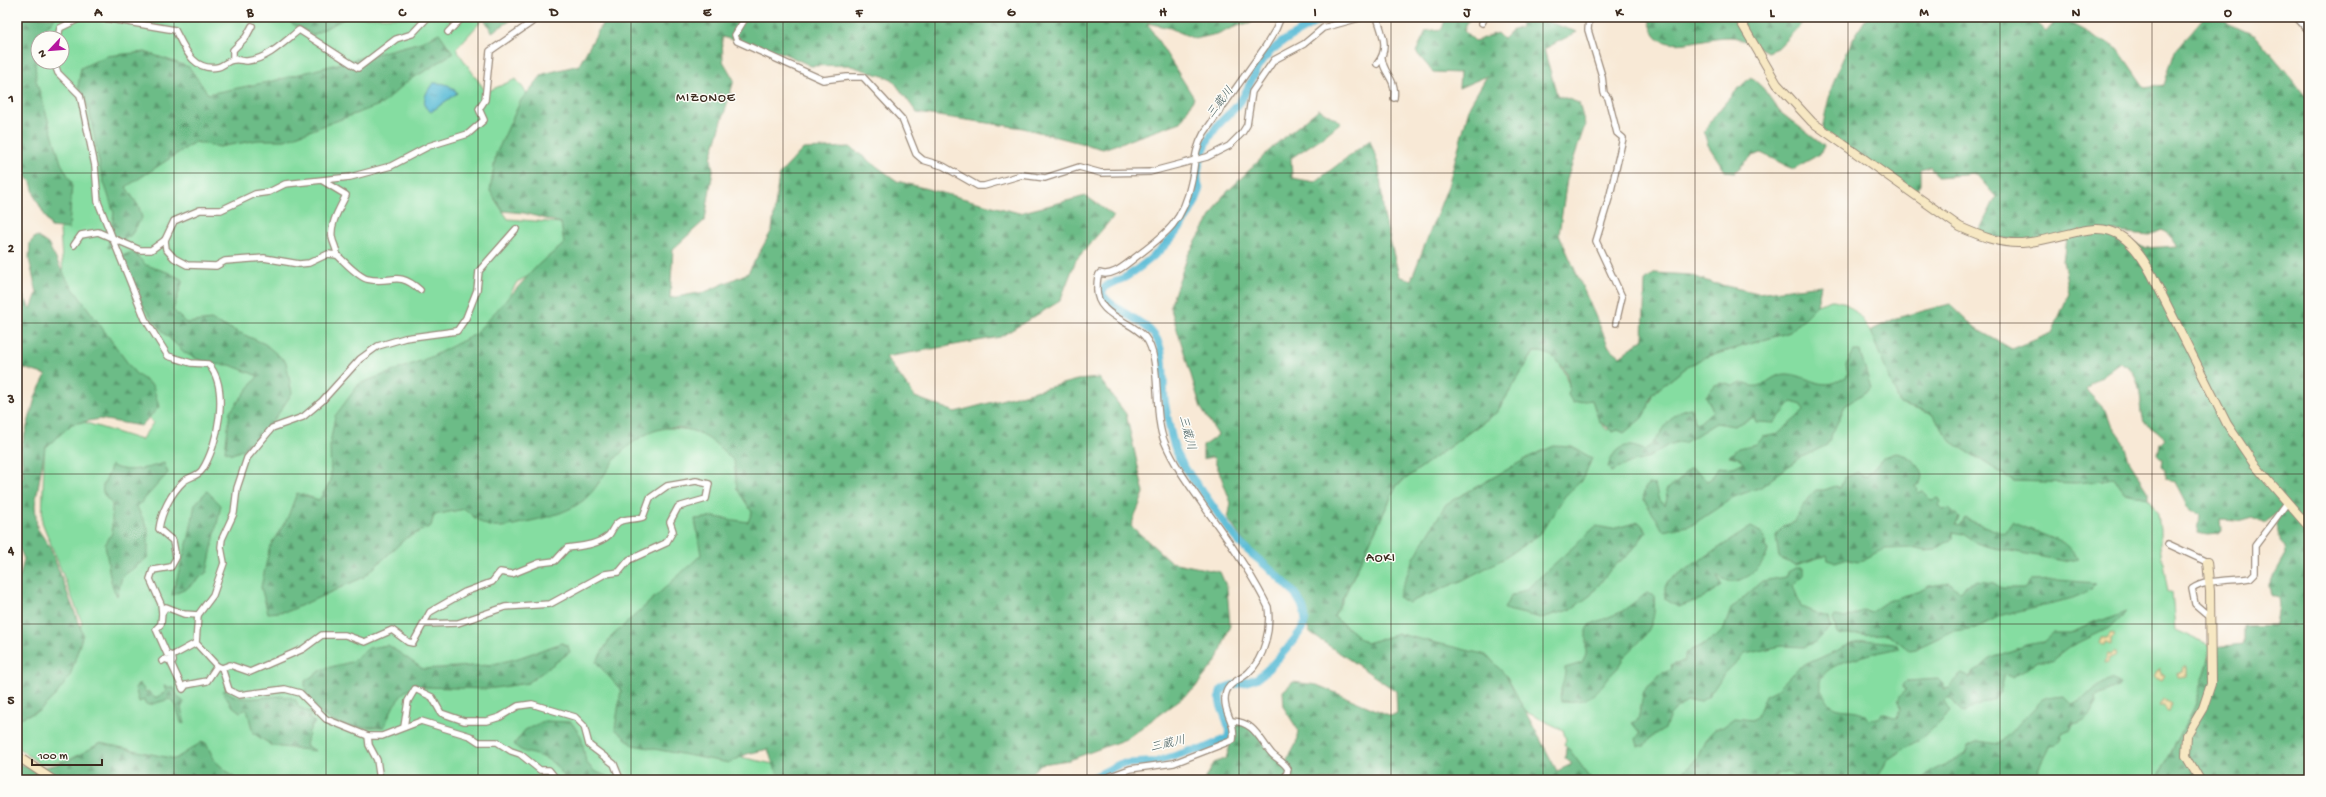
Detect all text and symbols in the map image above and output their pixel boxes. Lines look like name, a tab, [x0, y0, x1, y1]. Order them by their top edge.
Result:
text: A	[93, 6, 103, 21]
text: B	[246, 6, 255, 21]
text: C	[397, 6, 407, 21]
text: D	[549, 6, 559, 21]
text: E	[703, 6, 712, 21]
text: F	[855, 6, 864, 21]
text: G	[1007, 6, 1016, 21]
text: H	[1159, 6, 1167, 21]
text: I	[1313, 6, 1317, 21]
text: J	[1463, 6, 1472, 21]
text: K	[1614, 6, 1624, 21]
text: L	[1770, 6, 1776, 21]
text: M	[1919, 6, 1929, 21]
text: N	[2072, 6, 2081, 21]
text: O	[2224, 6, 2232, 21]
north arrow	[30, 30, 70, 70]
text: N	[36, 48, 50, 59]
water label: 三蔵川	[1204, 84, 1238, 121]
district label: MIZONOE	[676, 91, 736, 106]
text: 1	[7, 92, 14, 107]
text: 2	[8, 242, 15, 257]
text: 3	[7, 393, 15, 408]
water label: 三蔵川	[1175, 414, 1198, 452]
text: 4	[7, 544, 15, 559]
district label: AOKI	[1366, 551, 1396, 566]
text: 5	[8, 694, 15, 709]
water label: 三蔵川	[1149, 733, 1187, 756]
scale bar	[32, 741, 102, 767]
text: 100 m	[37, 750, 68, 764]

